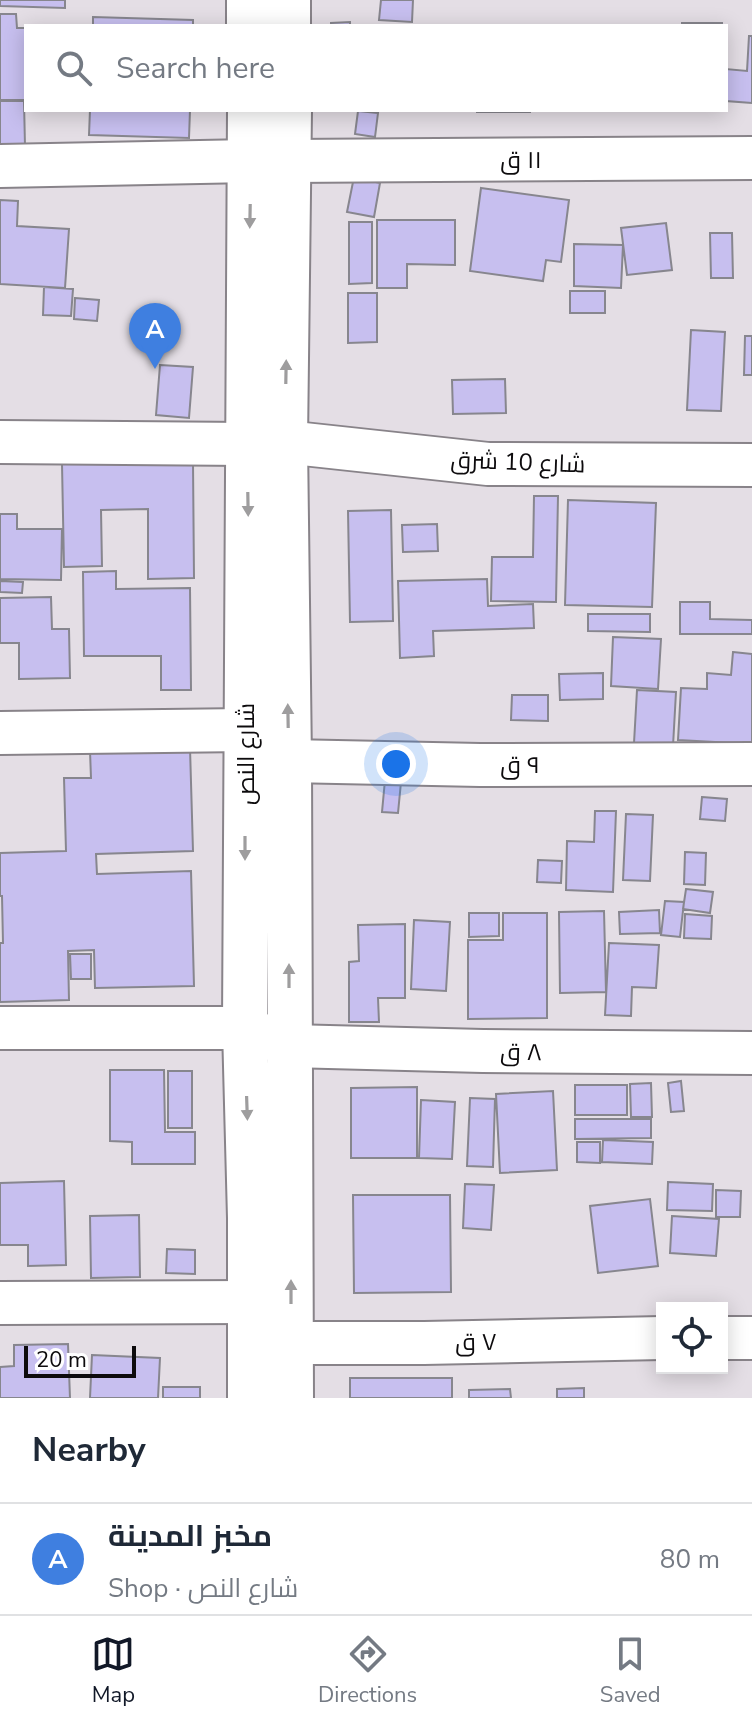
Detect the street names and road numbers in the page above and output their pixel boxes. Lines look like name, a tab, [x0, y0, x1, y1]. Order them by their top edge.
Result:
street label: ١١ ق	[500, 144, 542, 176]
street label: شارع 10 شرق	[450, 444, 586, 480]
street label: شارع النص	[230, 703, 262, 805]
street label: ٩ ق	[500, 749, 540, 781]
street label: ٨ ق	[500, 1036, 542, 1068]
street label: ٧ ق	[455, 1326, 497, 1358]

